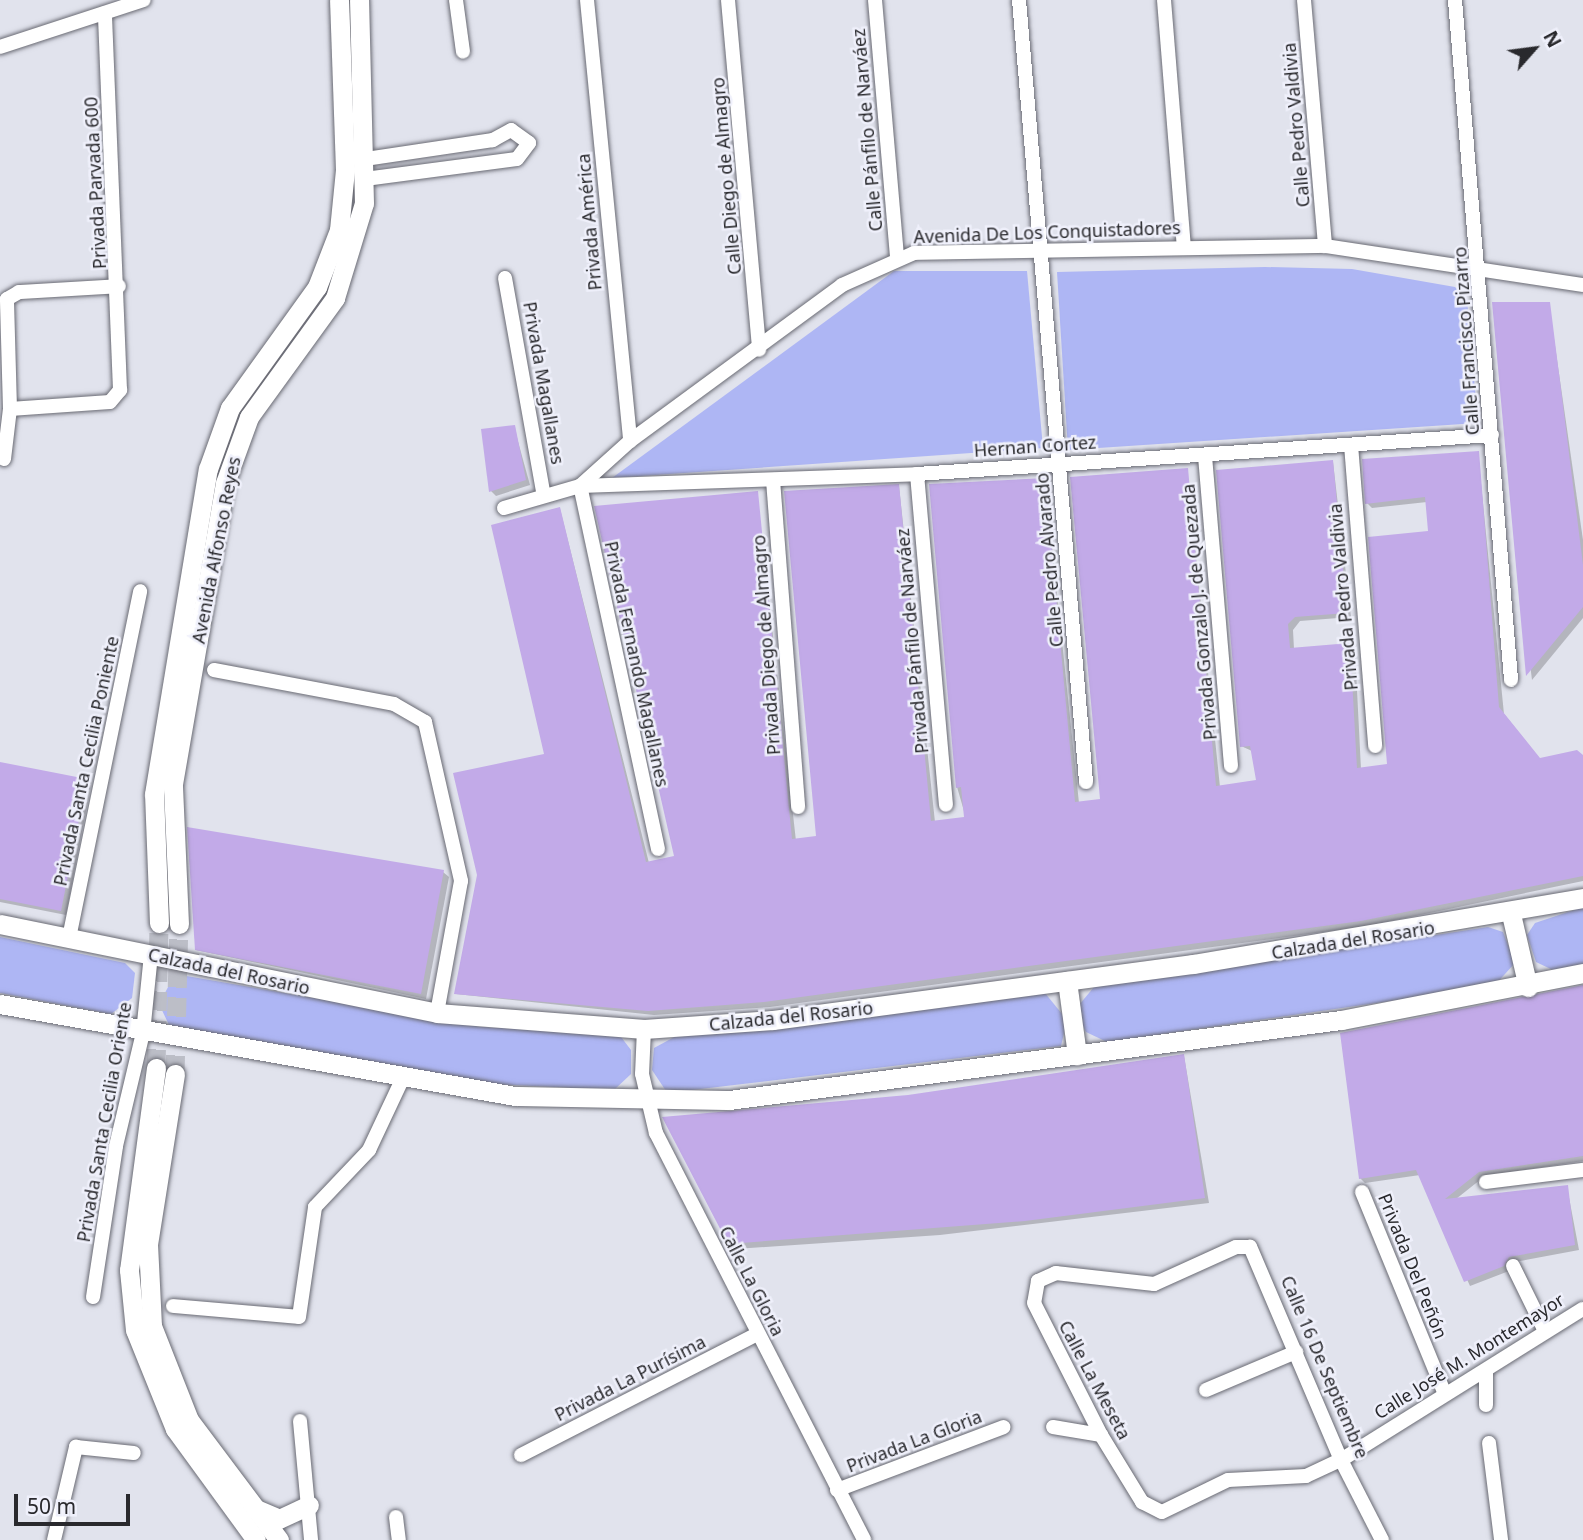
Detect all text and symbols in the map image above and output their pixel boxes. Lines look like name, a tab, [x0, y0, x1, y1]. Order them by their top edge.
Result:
north arrow	[1499, 14, 1569, 84]
text: N	[1537, 26, 1568, 52]
street label: Calle Pánfilo de Narváez	[847, 28, 887, 232]
street label: Calle Pedro Valdivia	[1278, 42, 1314, 208]
street label: Calle Diego de Almagro	[707, 76, 745, 276]
street label: Privada Parvada 600	[80, 96, 110, 270]
street label: Privada América	[572, 153, 606, 291]
street label: Avenida De Los Conquistadores	[913, 217, 1181, 247]
street label: Calle Francisco Pizarro	[1449, 246, 1483, 436]
street label: Privada Magallanes	[519, 300, 569, 466]
street label: Hernan Cortez	[973, 431, 1097, 461]
street label: Avenida Alfonso Reyes	[187, 455, 245, 645]
street label: Calle Pedro Alvarado	[1031, 472, 1067, 648]
street label: Privada Gonzalo J. de Quezada	[1177, 483, 1221, 741]
street label: Privada Pedro Valdivia	[1324, 503, 1362, 691]
street label: Privada Pánfilo de Narváez	[891, 527, 933, 755]
street label: Privada Diego de Almagro	[748, 534, 784, 756]
street label: Privada Fernando Magallanes	[600, 539, 674, 789]
street label: Privada Santa Cecilia Poniente	[49, 634, 123, 888]
street label: Calzada del Rosario	[1270, 916, 1436, 964]
street label: Calzada del Rosario	[146, 943, 312, 999]
street label: Calzada del Rosario	[708, 997, 874, 1035]
street label: Privada Santa Cecilia Oriente	[72, 1000, 136, 1244]
street label: Privada Del Peñón	[1374, 1190, 1452, 1342]
street label: Calle La Gloria	[715, 1222, 789, 1340]
street label: Calle 16 De Septiembre	[1277, 1272, 1373, 1462]
street label: Calle José M. Montemayor	[1370, 1289, 1568, 1423]
street label: Calle La Meseta	[1055, 1317, 1135, 1443]
street label: Privada La Purísima	[551, 1331, 709, 1425]
street label: Privada La Gloria	[843, 1405, 985, 1477]
scale bar	[18, 1480, 133, 1524]
text: 50 m	[27, 1492, 76, 1520]

